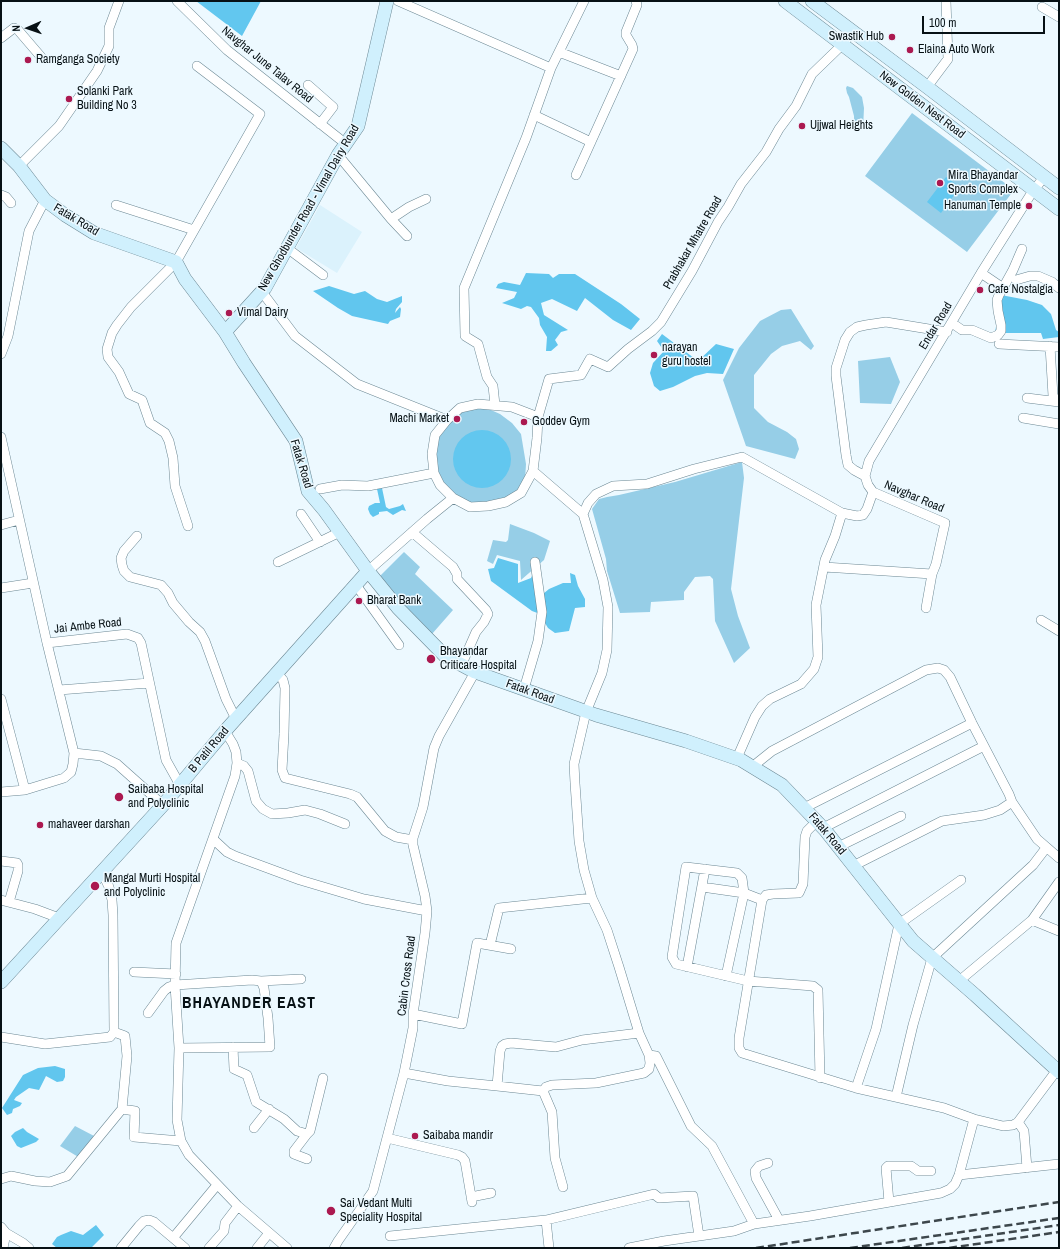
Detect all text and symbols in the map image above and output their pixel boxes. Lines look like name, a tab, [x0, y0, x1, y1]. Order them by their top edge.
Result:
north arrow	[8, 8, 48, 48]
scale bar	[924, 8, 1047, 34]
text: 100 m	[929, 15, 956, 31]
street label: Navghar June Talav Road	[218, 24, 316, 106]
text: N	[9, 25, 23, 32]
place label: Swastik Hub	[829, 30, 884, 44]
marker: Swastik Hub	[887, 32, 897, 42]
place label: Elaina Auto Work	[918, 43, 994, 57]
marker: Elaina Auto Work	[905, 45, 915, 55]
place label: Ramganga Society	[36, 53, 120, 67]
marker: Ramganga Society	[23, 55, 33, 65]
street label: New Golden Nest Road	[876, 68, 968, 142]
place label: Solanki Park Building No 3	[77, 85, 137, 113]
marker: Solanki Park Building No 3	[64, 94, 74, 104]
place label: Ujjwal Heights	[810, 119, 873, 133]
marker: Ujjwal Heights	[797, 121, 807, 131]
street label: New Ghodbunder Road - Vimal Dairy Road	[255, 122, 363, 294]
place label: Mira Bhayandar Sports Complex	[948, 169, 1018, 197]
marker: Mira Bhayandar Sports Complex	[935, 178, 945, 188]
street label: Prabhakar Mhatre Road	[661, 194, 725, 292]
place label: Hanuman Temple	[944, 199, 1021, 213]
street label: Fatak Road	[51, 201, 101, 239]
marker: Hanuman Temple	[1024, 201, 1034, 211]
place label: Cafe Nostalgia	[988, 283, 1053, 297]
marker: Cafe Nostalgia	[975, 285, 985, 295]
street label: Endar Road	[916, 300, 956, 352]
place label: Vimal Dairy	[237, 306, 288, 320]
marker: Vimal Dairy	[224, 308, 234, 318]
place label: narayan guru hostel	[662, 341, 711, 369]
marker: narayan guru hostel	[649, 350, 659, 360]
place label: Machi Market	[389, 412, 449, 426]
marker: Machi Market	[452, 414, 462, 424]
place label: Goddev Gym	[532, 415, 590, 429]
marker: Goddev Gym	[519, 417, 529, 427]
street label: Fatak Road	[287, 438, 315, 490]
street label: Navghar Road	[882, 478, 946, 516]
place label: Bharat Bank	[367, 594, 421, 608]
marker: Bharat Bank	[354, 596, 364, 606]
street label: Jai Ambe Road	[54, 615, 122, 637]
place label: Bhayandar Criticare Hospital	[440, 645, 517, 673]
marker: Bhayandar Criticare Hospital	[425, 653, 437, 665]
street label: Fatak Road	[504, 677, 556, 707]
street label: B Patil Road	[186, 724, 232, 776]
place label: Saibaba Hospital and Polyclinic	[128, 783, 203, 811]
marker: Saibaba Hospital and Polyclinic	[113, 791, 125, 803]
street label: Fatak Road	[805, 810, 849, 858]
place label: mahaveer darshan	[48, 818, 130, 832]
marker: mahaveer darshan	[35, 820, 45, 830]
place label: Mangal Murti Hospital and Polyclinic	[104, 872, 200, 900]
marker: Mangal Murti Hospital and Polyclinic	[89, 880, 101, 892]
street label: Cabin Cross Road	[395, 935, 419, 1017]
district label: BHAYANDER EAST	[182, 994, 316, 1014]
place label: Saibaba mandir	[423, 1129, 493, 1143]
marker: Saibaba mandir	[410, 1131, 420, 1141]
place label: Sai Vedant Multi Speciality Hospital	[340, 1197, 422, 1225]
marker: Sai Vedant Multi Speciality Hospital	[325, 1205, 337, 1217]

